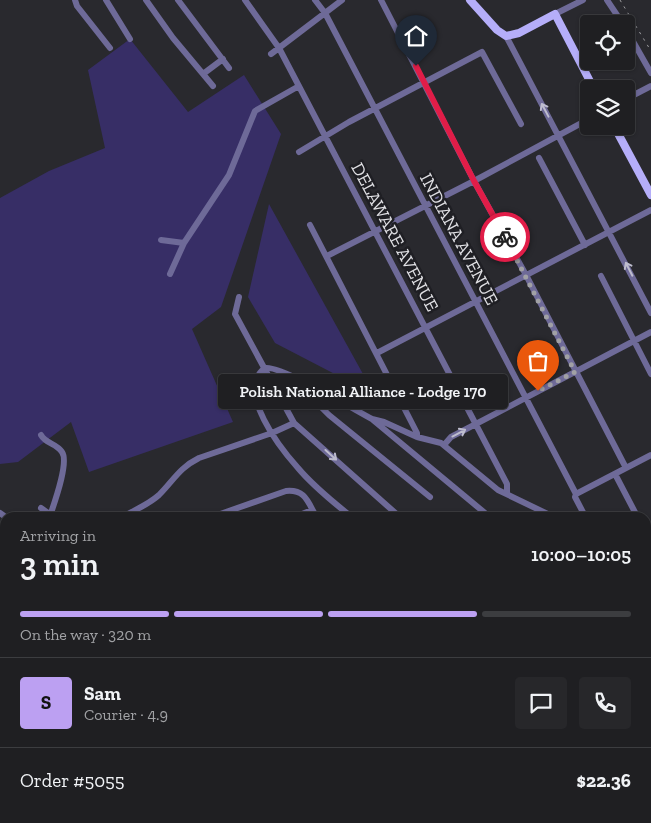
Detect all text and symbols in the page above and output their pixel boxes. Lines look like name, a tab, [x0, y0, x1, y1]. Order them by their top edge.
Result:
pin	[395, 15, 437, 66]
map controls	[580, 15, 635, 135]
button: locate	[580, 15, 635, 70]
icon: home	[402, 22, 430, 50]
button: layers	[580, 80, 635, 135]
one-way arrow	[540, 103, 549, 118]
street label: DELAWARE AVENUE	[346, 159, 444, 315]
street label: INDIANA AVENUE	[415, 169, 503, 309]
courier	[480, 212, 530, 262]
icon: bike	[491, 223, 519, 251]
one-way arrow	[624, 262, 634, 277]
pin	[517, 340, 559, 391]
icon: bag	[524, 347, 552, 375]
callout: Polish National Alliance - Lodge 170	[218, 374, 508, 408]
text: Polish National Alliance - Lodge 170	[239, 382, 487, 401]
one-way arrow	[451, 428, 466, 438]
one-way arrow	[324, 449, 337, 461]
text: Arriving in	[20, 526, 96, 545]
text: 10:00–10:05	[531, 543, 631, 566]
text: 3 min	[20, 545, 99, 583]
text: On the way · 320 m	[20, 625, 151, 644]
button: chat	[515, 677, 567, 729]
button: phone	[579, 677, 631, 729]
text: Sam	[84, 682, 121, 705]
text: S	[41, 691, 51, 714]
text: Courier · 4.9	[84, 705, 168, 724]
text: Order #5055	[20, 769, 125, 792]
text: $22.36	[577, 769, 631, 792]

